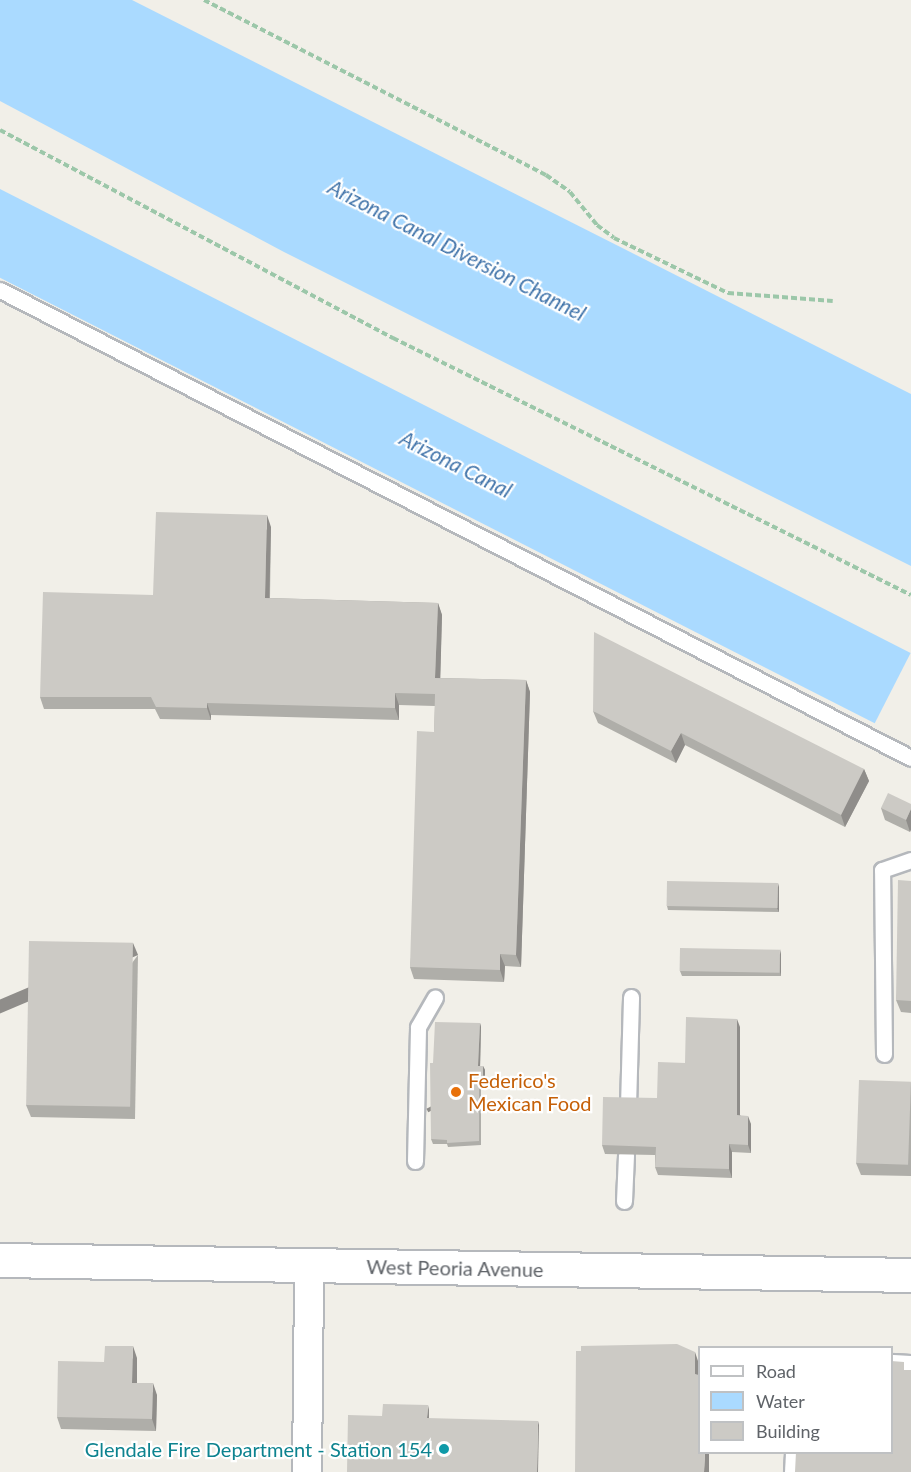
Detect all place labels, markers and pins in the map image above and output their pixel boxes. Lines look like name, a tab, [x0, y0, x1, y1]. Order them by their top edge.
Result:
place label: Federico's Mexican Food	[468, 1068, 592, 1115]
marker: Federico's Mexican Food	[449, 1085, 463, 1099]
place label: Glendale Fire Department - Station 154	[85, 1437, 432, 1461]
marker: Glendale Fire Department - Station 154	[437, 1442, 451, 1456]

